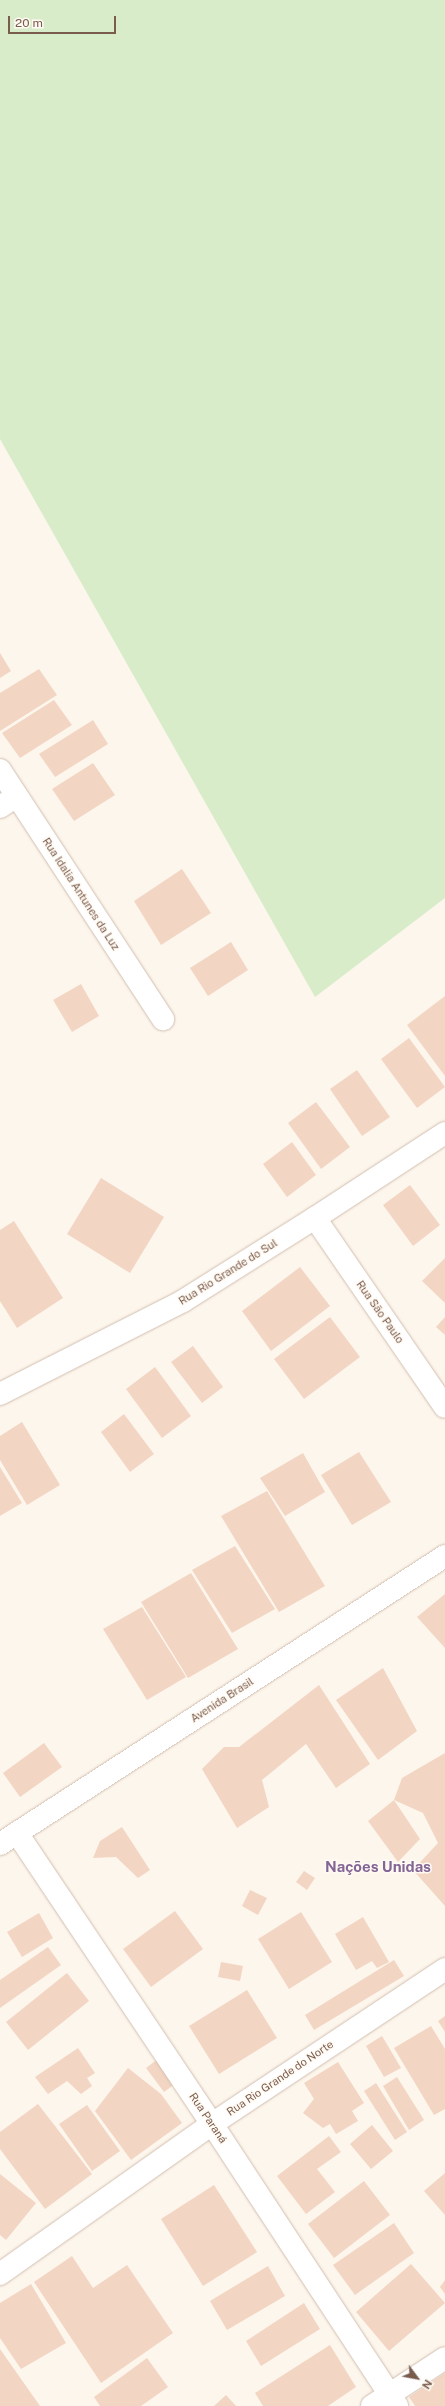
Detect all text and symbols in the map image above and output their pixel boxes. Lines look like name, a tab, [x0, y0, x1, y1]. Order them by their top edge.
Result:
scale bar	[10, 8, 118, 34]
text: 20 m	[15, 16, 43, 30]
street label: Rua Idalia Antunes da Luz	[40, 835, 122, 953]
street label: Rua Rio Grande do Sul	[176, 1236, 280, 1308]
street label: Rua São Paulo	[354, 1278, 406, 1346]
street label: Avenida Brasil	[188, 1675, 256, 1725]
district label: Nações Unidas	[325, 1858, 431, 1876]
street label: Rua Rio Grande do Norte	[224, 2037, 336, 2119]
street label: Rua Paraná	[186, 2090, 230, 2146]
north arrow	[397, 2358, 437, 2398]
text: N	[420, 2378, 435, 2391]

